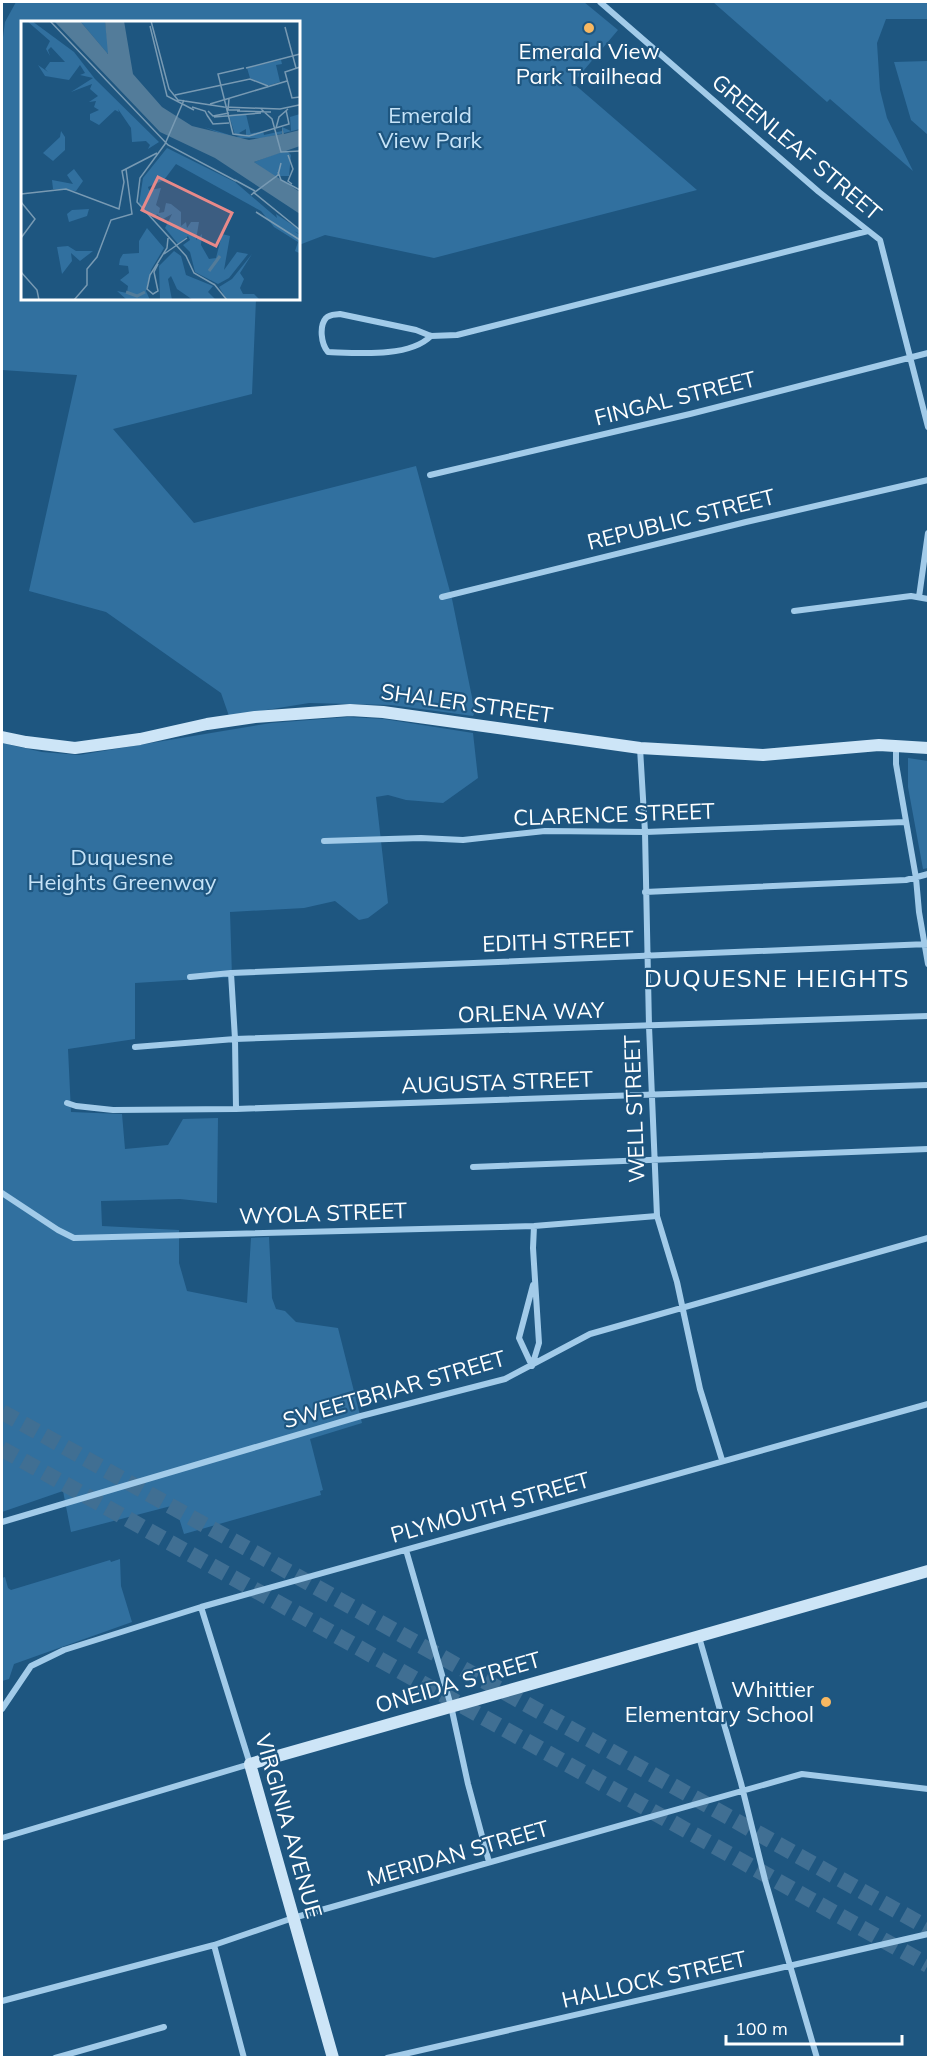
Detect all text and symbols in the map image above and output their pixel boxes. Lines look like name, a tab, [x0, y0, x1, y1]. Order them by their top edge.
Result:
inset map	[21, 21, 300, 300]
marker: Emerald View Park Trailhead	[582, 21, 596, 35]
place label: Emerald View Park Trailhead	[516, 37, 662, 90]
street label: GREENLEAF STREET	[706, 68, 888, 226]
park label: Emerald View Park	[378, 101, 482, 154]
street label: FINGAL STREET	[591, 364, 759, 432]
street label: REPUBLIC STREET	[584, 482, 778, 556]
street label: SHALER STREET	[379, 677, 555, 729]
street label: CLARENCE STREET	[513, 796, 715, 832]
park label: Duquesne Heights Greenway	[28, 843, 217, 896]
street label: EDITH STREET	[482, 924, 634, 958]
district label: DUQUESNE HEIGHTS	[644, 963, 910, 993]
street label: ORLENA WAY	[457, 995, 606, 1029]
street label: WELL STREET	[617, 1035, 651, 1183]
street label: AUGUSTA STREET	[401, 1065, 593, 1099]
street label: WYOLA STREET	[238, 1196, 408, 1230]
street label: SWEETBRIAR STREET	[279, 1344, 509, 1434]
street label: PLYMOUTH STREET	[387, 1465, 593, 1549]
street label: ONEIDA STREET	[372, 1645, 544, 1719]
place label: Whittier Elementary School	[625, 1675, 814, 1728]
marker: Whittier Elementary School	[819, 1695, 833, 1709]
street label: VIRGINIA AVENUE	[249, 1730, 329, 1922]
street label: MERIDAN STREET	[364, 1814, 552, 1892]
street label: HALLOCK STREET	[559, 1944, 749, 2014]
scale bar	[726, 2008, 902, 2046]
text: 100 m	[735, 2017, 788, 2040]

